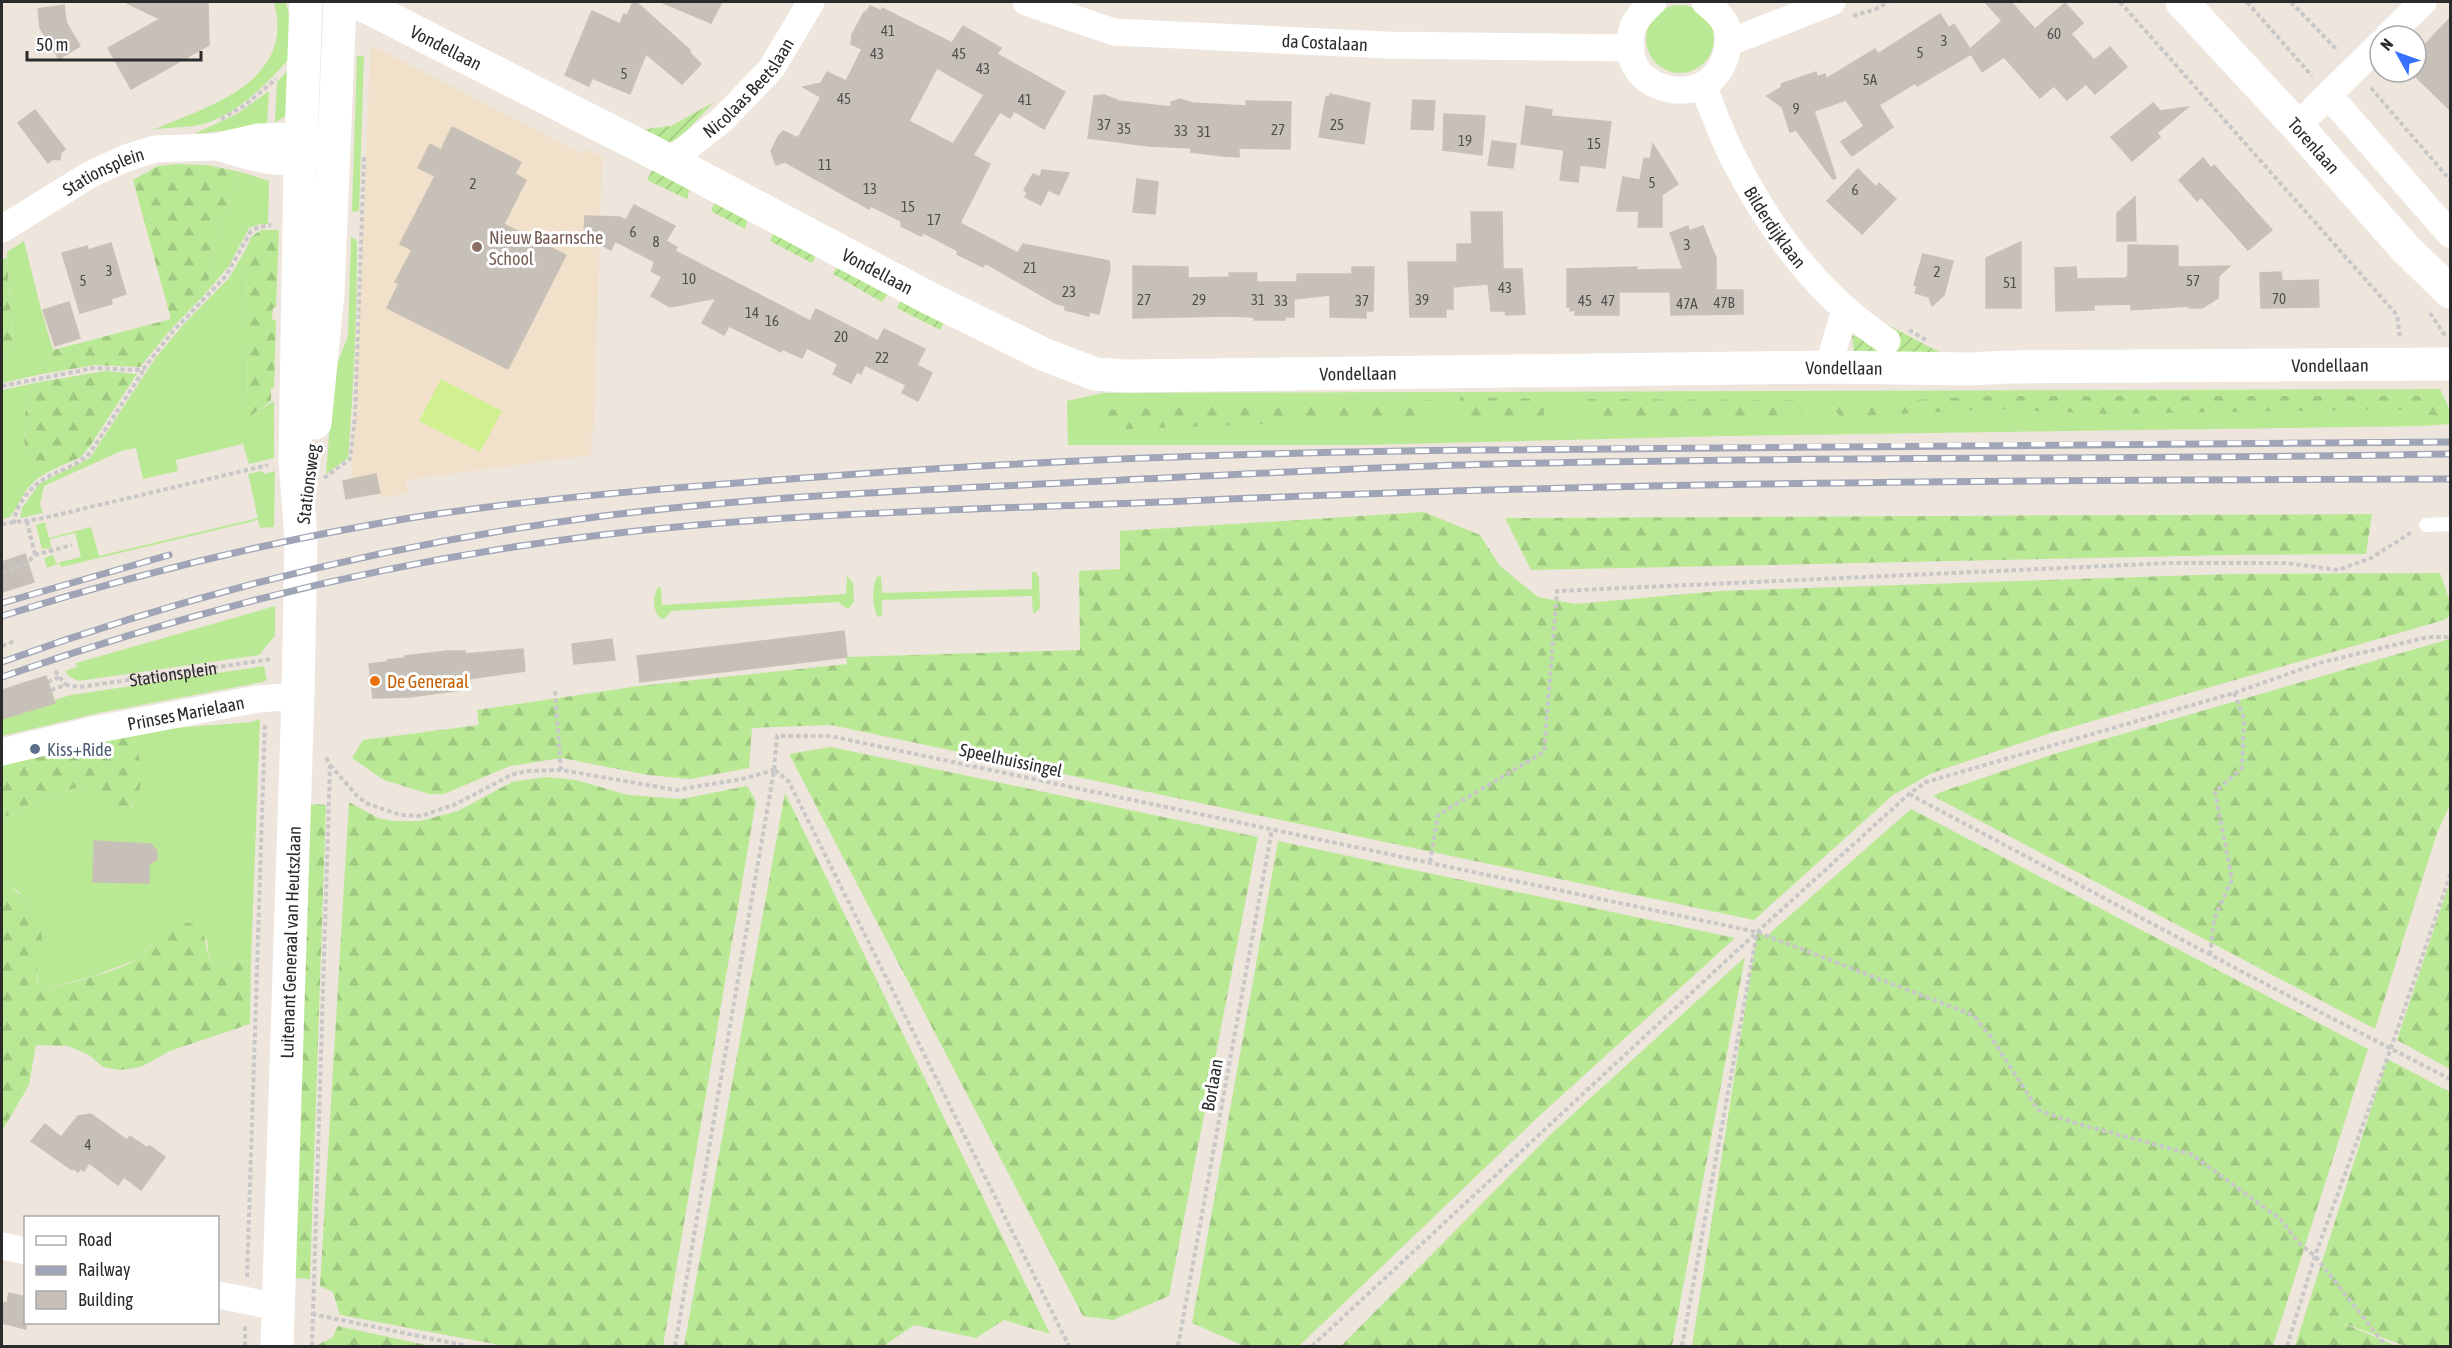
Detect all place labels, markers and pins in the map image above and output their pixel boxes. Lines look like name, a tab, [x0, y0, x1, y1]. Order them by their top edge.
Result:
place label: Nieuw Baarnsche School	[489, 227, 603, 269]
marker: Nieuw Baarnsche School	[470, 240, 484, 254]
place label: De Generaal	[387, 671, 469, 692]
marker: De Generaal	[368, 674, 382, 688]
place label: Kiss+Ride	[47, 739, 112, 760]
marker: Kiss+Ride	[28, 742, 42, 756]

